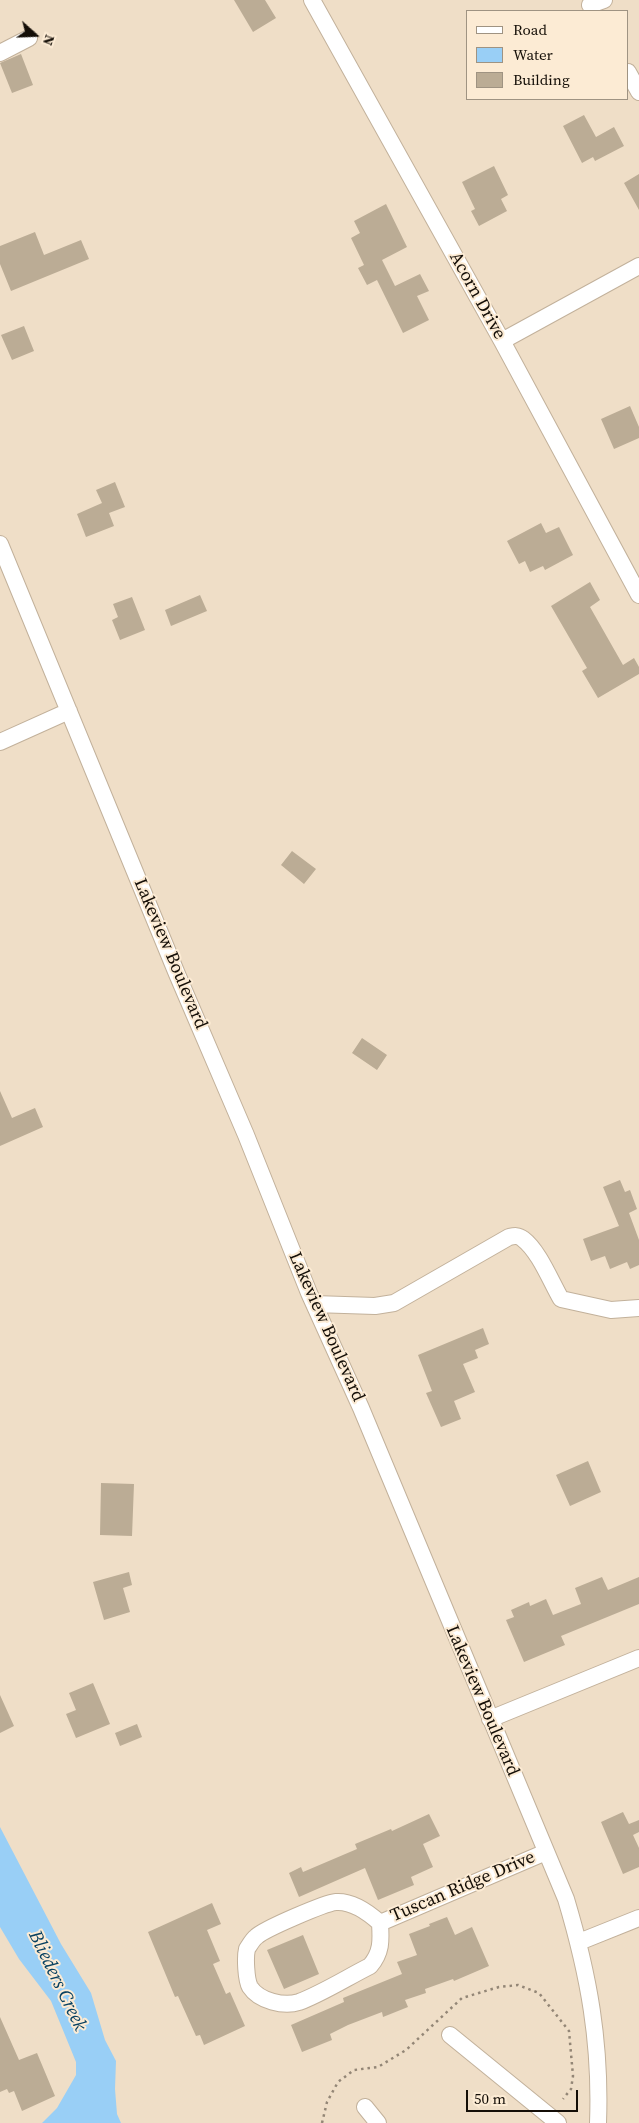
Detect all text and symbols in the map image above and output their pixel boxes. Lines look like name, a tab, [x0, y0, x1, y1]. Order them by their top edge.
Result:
north arrow	[10, 10, 60, 60]
legend	[466, 10, 629, 100]
text: Road	[513, 19, 547, 40]
text: N	[38, 32, 60, 48]
text: Water	[513, 44, 553, 65]
text: Building	[513, 69, 570, 90]
street label: Acorn Drive	[444, 249, 510, 343]
street label: Lakeview Boulevard	[129, 876, 211, 1032]
street label: Lakeview Boulevard	[283, 1249, 369, 1405]
street label: Lakeview Boulevard	[441, 1623, 523, 1779]
street label: Tuscan Ridge Drive	[388, 1847, 538, 1927]
water label: Blieders Creek	[23, 1927, 91, 2035]
scale bar	[469, 2080, 582, 2112]
text: 50 m	[474, 2088, 506, 2109]

